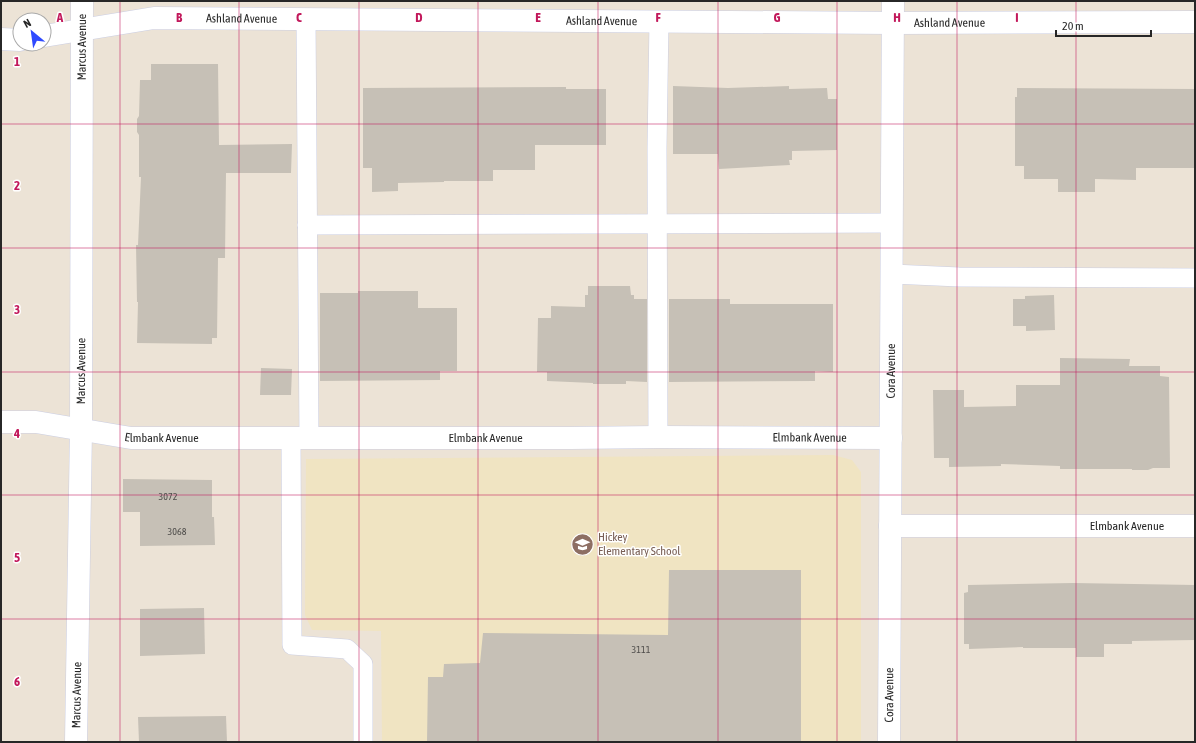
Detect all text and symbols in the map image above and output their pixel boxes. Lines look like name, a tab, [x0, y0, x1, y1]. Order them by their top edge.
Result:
text: A	[56, 10, 64, 25]
text: B	[176, 10, 183, 25]
text: C	[296, 10, 302, 25]
text: D	[415, 10, 423, 25]
text: E	[535, 10, 541, 25]
text: F	[655, 10, 661, 25]
text: G	[774, 10, 781, 25]
text: H	[893, 10, 901, 25]
text: I	[1015, 10, 1019, 25]
street label: Ashland Avenue	[206, 11, 277, 26]
north arrow	[12, 12, 52, 52]
scale bar	[1056, 12, 1151, 38]
street label: Marcus Avenue	[75, 14, 89, 80]
street label: Ashland Avenue	[566, 14, 637, 28]
text: N	[21, 16, 33, 30]
street label: Ashland Avenue	[914, 16, 985, 30]
text: 20 m	[1062, 19, 1084, 33]
text: 1	[14, 54, 20, 69]
text: 2	[14, 178, 20, 193]
text: 3	[14, 302, 20, 317]
street label: Marcus Avenue	[74, 338, 88, 404]
street label: Cora Avenue	[884, 344, 898, 398]
text: 4	[13, 426, 20, 441]
street label: Elmbank Avenue	[123, 430, 199, 445]
street label: Elmbank Avenue	[772, 430, 847, 445]
street label: Elmbank Avenue	[449, 431, 523, 445]
house number: 3072	[159, 491, 178, 502]
street label: Elmbank Avenue	[1090, 519, 1164, 533]
house number: 3068	[168, 526, 187, 537]
place label: Hickey Elementary School	[598, 530, 681, 558]
school or university icon: Hickey Elementary School	[570, 531, 596, 557]
text: 5	[14, 550, 20, 565]
house number: 3111	[632, 644, 651, 655]
street label: Marcus Avenue	[69, 662, 84, 728]
street label: Cora Avenue	[882, 668, 896, 722]
text: 6	[14, 674, 20, 689]

